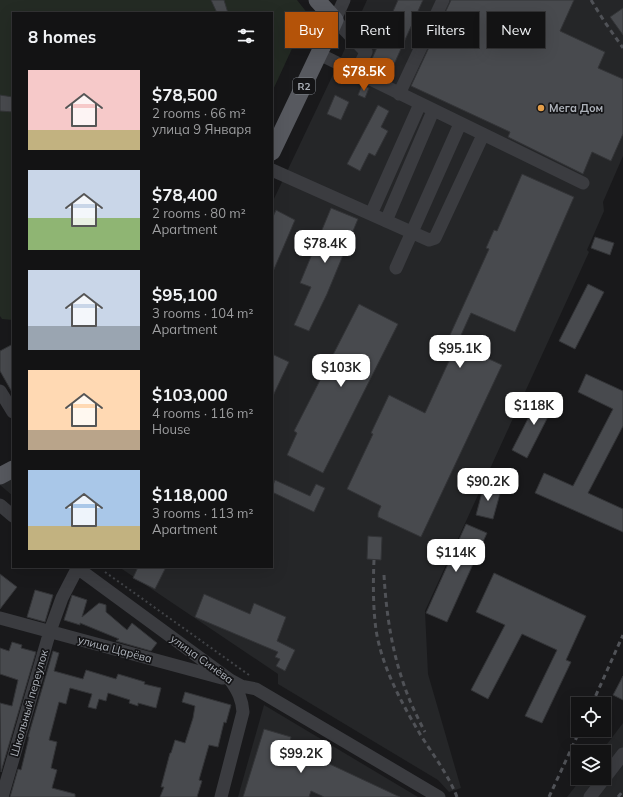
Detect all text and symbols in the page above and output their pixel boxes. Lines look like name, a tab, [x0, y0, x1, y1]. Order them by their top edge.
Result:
chip: Buy	[285, 12, 338, 48]
chip: Rent	[346, 12, 404, 48]
chip: Filters	[412, 12, 479, 48]
chip: New	[487, 12, 545, 48]
icon: filters	[235, 25, 257, 47]
text: 8 homes	[28, 26, 96, 47]
pin: $78.5K	[331, 58, 397, 92]
text: $78.5K	[342, 63, 386, 79]
road number: R2	[293, 78, 315, 94]
text: $78,500	[152, 84, 217, 105]
icon: home	[60, 86, 108, 134]
place label: Мега Дом	[549, 101, 603, 115]
marker: Мега Дом	[536, 103, 546, 113]
text: 2 rooms · 66 m²	[152, 105, 246, 121]
text: улица 9 Января	[152, 121, 251, 137]
text: $78,400	[152, 184, 217, 205]
icon: home	[60, 186, 108, 234]
text: 2 rooms · 80 m²	[152, 205, 246, 221]
text: Apartment	[152, 221, 217, 237]
pin: $78.4K	[292, 230, 358, 264]
text: $78.4K	[303, 235, 347, 251]
text: $95,100	[152, 284, 217, 305]
icon: home	[60, 286, 108, 334]
text: 3 rooms · 104 m²	[152, 305, 253, 321]
text: Apartment	[152, 321, 217, 337]
pin: $95.1K	[427, 335, 493, 369]
text: $95.1K	[438, 340, 482, 356]
pin: $103K	[313, 354, 369, 388]
text: $103K	[321, 359, 361, 375]
text: $103,000	[152, 384, 228, 405]
icon: home	[60, 386, 108, 434]
pin: $118K	[506, 392, 562, 426]
text: $118K	[514, 397, 554, 413]
text: 4 rooms · 116 m²	[152, 405, 253, 421]
text: House	[152, 421, 190, 437]
pin: $90.2K	[455, 468, 521, 502]
text: $90.2K	[466, 473, 510, 489]
text: $118,000	[152, 484, 228, 505]
icon: home	[60, 486, 108, 534]
text: 3 rooms · 113 m²	[152, 505, 253, 521]
text: Apartment	[152, 521, 217, 537]
pin: $114K	[428, 539, 484, 573]
text: $114K	[436, 544, 476, 560]
street label: улица Синёва	[168, 631, 236, 687]
street label: улица Царёва	[76, 632, 154, 666]
street label: Школьный переулок	[7, 648, 51, 758]
map controls	[571, 697, 611, 785]
button: locate	[571, 697, 611, 737]
pin: $99.2K	[268, 740, 334, 774]
text: $99.2K	[279, 745, 323, 761]
button: layers	[571, 745, 611, 785]

